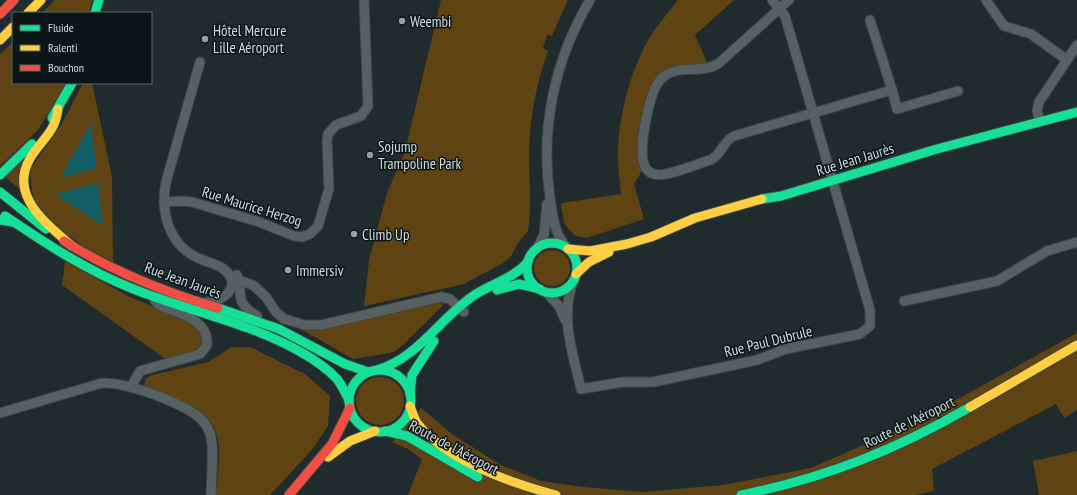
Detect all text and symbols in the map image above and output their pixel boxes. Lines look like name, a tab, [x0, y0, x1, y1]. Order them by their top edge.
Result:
legend	[12, 12, 152, 84]
place label: Weembi	[410, 12, 451, 31]
marker: Weembi	[397, 16, 407, 26]
text: Fluide	[48, 20, 74, 35]
place label: Hôtel Mercure Lille Aéroport	[213, 21, 286, 57]
marker: Hôtel Mercure Lille Aéroport	[200, 34, 210, 44]
text: Ralenti	[48, 40, 77, 55]
text: Bouchon	[48, 60, 84, 75]
place label: Sojump Trampoline Park	[378, 137, 461, 173]
street label: Rue Jean Jaurès	[814, 138, 896, 180]
marker: Sojump Trampoline Park	[365, 150, 375, 160]
street label: Rue Maurice Herzog	[200, 182, 304, 230]
place label: Climb Up	[362, 225, 409, 244]
marker: Climb Up	[349, 229, 359, 239]
street label: Rue Jean Jaurès	[142, 257, 224, 303]
place label: Immersiv	[296, 261, 344, 280]
marker: Immersiv	[283, 265, 293, 275]
street label: Rue Paul Dubrule	[722, 321, 814, 361]
street label: Route de l'Aéroport	[860, 392, 958, 452]
street label: Route de l'Aéroport	[406, 415, 502, 479]

